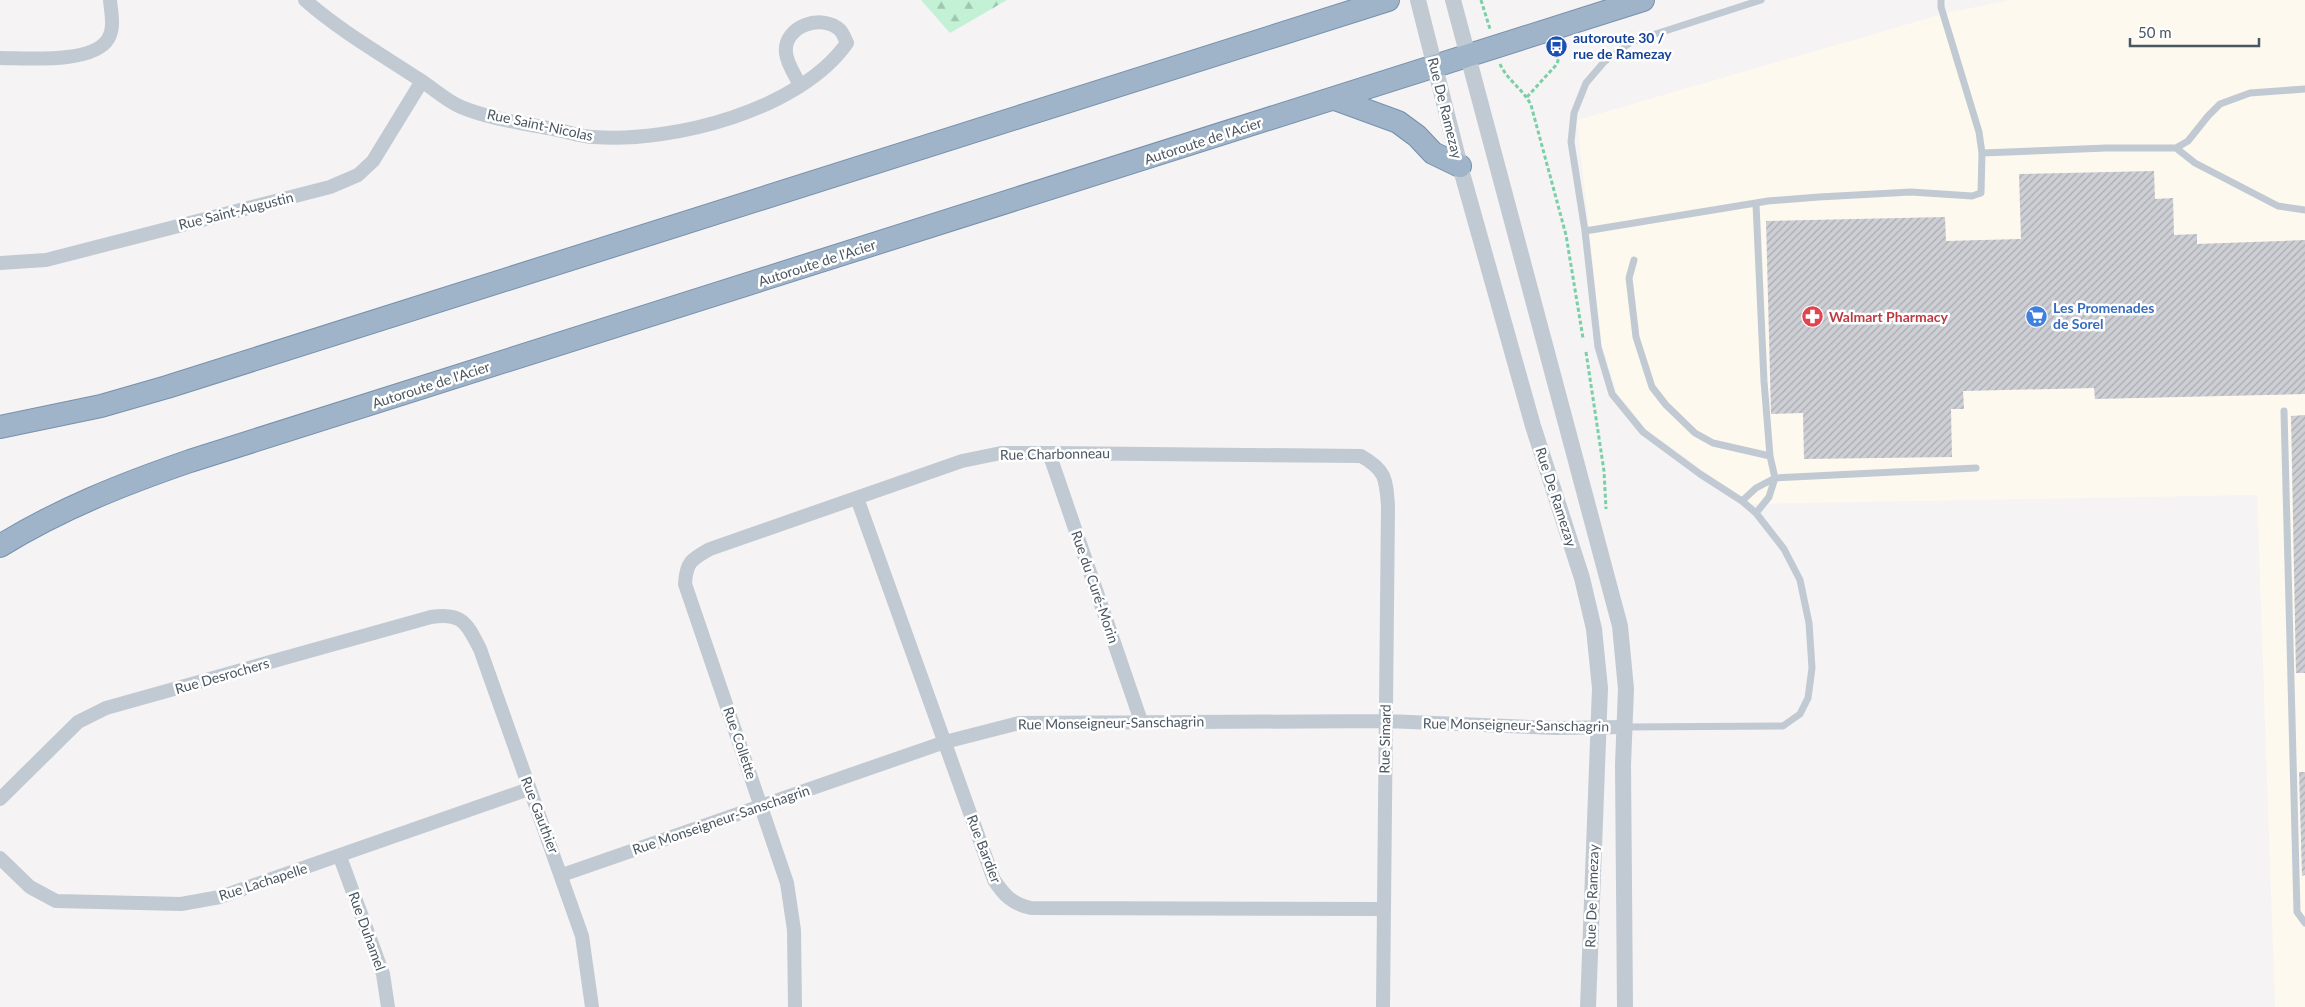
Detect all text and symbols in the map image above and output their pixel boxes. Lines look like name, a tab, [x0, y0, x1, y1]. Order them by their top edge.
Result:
scale bar	[2130, 15, 2259, 47]
text: 50 m	[2138, 23, 2172, 41]
place label: autoroute 30 / rue de Ramezay	[1573, 29, 1672, 62]
bus stop icon: autoroute 30 / rue de Ramezay	[1545, 34, 1569, 58]
street label: Rue De Ramezay	[1425, 56, 1466, 161]
street label: Rue Saint-Nicolas	[486, 105, 595, 144]
street label: Autoroute de l'Acier	[1142, 114, 1264, 168]
street label: Rue Saint-Augustin	[177, 188, 295, 233]
street label: Autoroute de l'Acier	[756, 236, 878, 290]
place label: Les Promenades de Sorel	[2053, 299, 2154, 332]
supermarket icon: Les Promenades de Sorel	[2025, 304, 2049, 328]
pharmacy icon: Walmart Pharmacy	[1801, 305, 1825, 329]
place label: Walmart Pharmacy	[1829, 308, 1949, 325]
street label: Autoroute de l'Acier	[370, 358, 492, 412]
street label: Rue Charbonneau	[1000, 444, 1110, 463]
street label: Rue De Ramezay	[1532, 445, 1581, 550]
street label: Rue du Curé-Morin	[1068, 528, 1123, 645]
street label: Rue Desrochers	[173, 654, 271, 697]
street label: Rue Collette	[720, 704, 761, 781]
street label: Rue Simard	[1375, 704, 1394, 774]
street label: Rue Monseigneur-Sanschagrin	[1018, 712, 1204, 733]
street label: Rue Monseigneur-Sanschagrin	[1423, 714, 1609, 735]
street label: Rue Gauthier	[518, 774, 563, 856]
street label: Rue Monseigneur-Sanschagrin	[630, 781, 812, 858]
street label: Rue Bardier	[964, 812, 1005, 885]
street label: Rue De Ramezay	[1581, 843, 1602, 948]
street label: Rue Lachapelle	[216, 859, 309, 904]
street label: Rue Duhamel	[345, 889, 390, 973]

